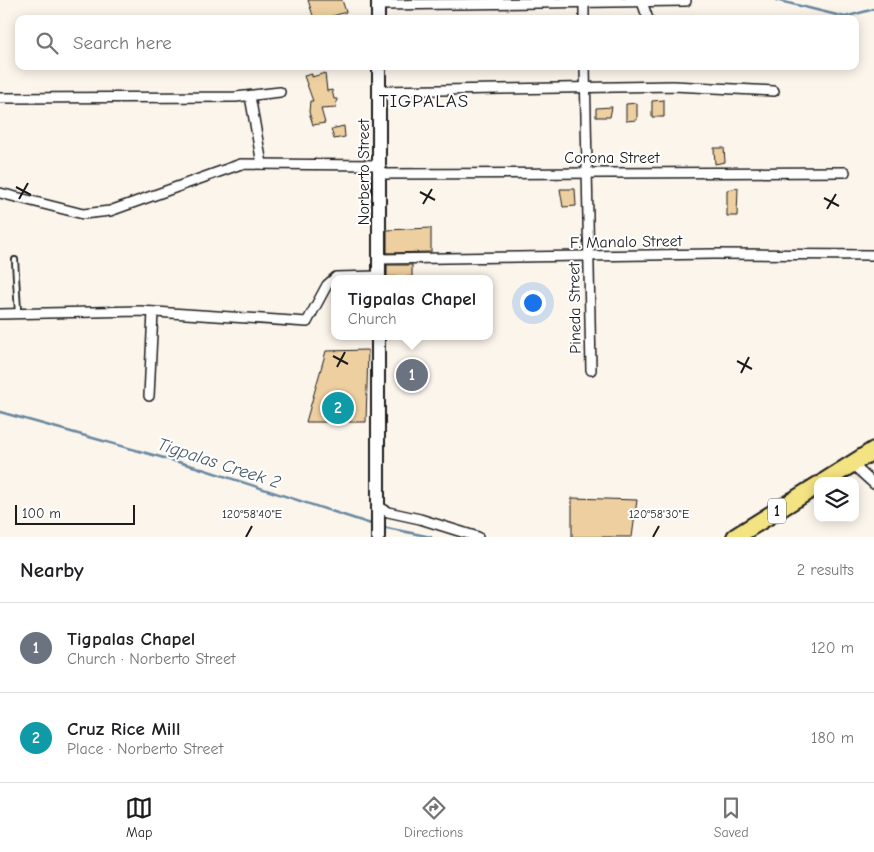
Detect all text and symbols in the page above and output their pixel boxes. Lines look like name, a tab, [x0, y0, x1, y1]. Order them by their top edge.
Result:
search box	[15, 15, 859, 70]
icon: search	[33, 29, 61, 57]
text: Search here	[73, 32, 172, 54]
district label: TIGPALAS	[379, 90, 469, 112]
street label: Norberto Street	[355, 118, 373, 225]
street label: Corona Street	[564, 149, 660, 167]
street label: F. Manalo Street	[570, 232, 683, 252]
street label: Pineda Street	[565, 262, 585, 354]
popup	[331, 275, 493, 340]
text: Tigpalas Chapel	[348, 288, 476, 310]
your location	[520, 290, 546, 316]
text: Church	[348, 310, 397, 328]
pin: 1	[396, 356, 428, 394]
pin: 2	[322, 389, 354, 427]
water label: Tigpalas Creek 2	[155, 434, 284, 493]
map controls	[814, 477, 859, 522]
button: layers	[814, 477, 859, 522]
road number: 1	[768, 498, 786, 524]
scale bar	[15, 502, 135, 525]
text: 100 m	[22, 505, 61, 522]
text: 120°58'40"E	[222, 507, 282, 521]
text: 120°58'30"E	[629, 507, 689, 521]
text: Nearby	[20, 558, 84, 582]
text: 2 results	[797, 561, 854, 579]
text: Tigpalas Chapel	[67, 628, 195, 650]
text: 1	[33, 639, 39, 657]
text: 120 m	[811, 639, 854, 657]
text: Church · Norberto Street	[67, 650, 236, 668]
text: Cruz Rice Mill	[67, 718, 180, 740]
text: 2	[32, 729, 40, 747]
text: 180 m	[811, 729, 854, 747]
text: Place · Norberto Street	[67, 740, 223, 758]
tab: Map	[125, 794, 153, 841]
tab: Directions	[404, 794, 463, 841]
tab: Saved	[714, 794, 749, 841]

